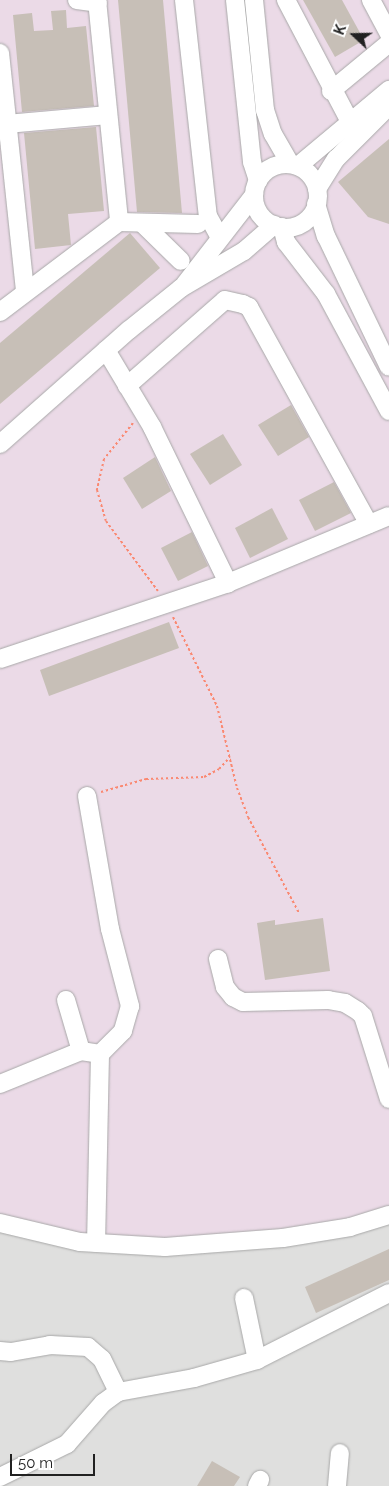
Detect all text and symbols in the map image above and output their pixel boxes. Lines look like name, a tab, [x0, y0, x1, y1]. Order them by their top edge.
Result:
north arrow	[329, 10, 379, 60]
text: K	[331, 22, 349, 37]
scale bar	[12, 1444, 98, 1476]
text: 50 m	[18, 1454, 53, 1472]

